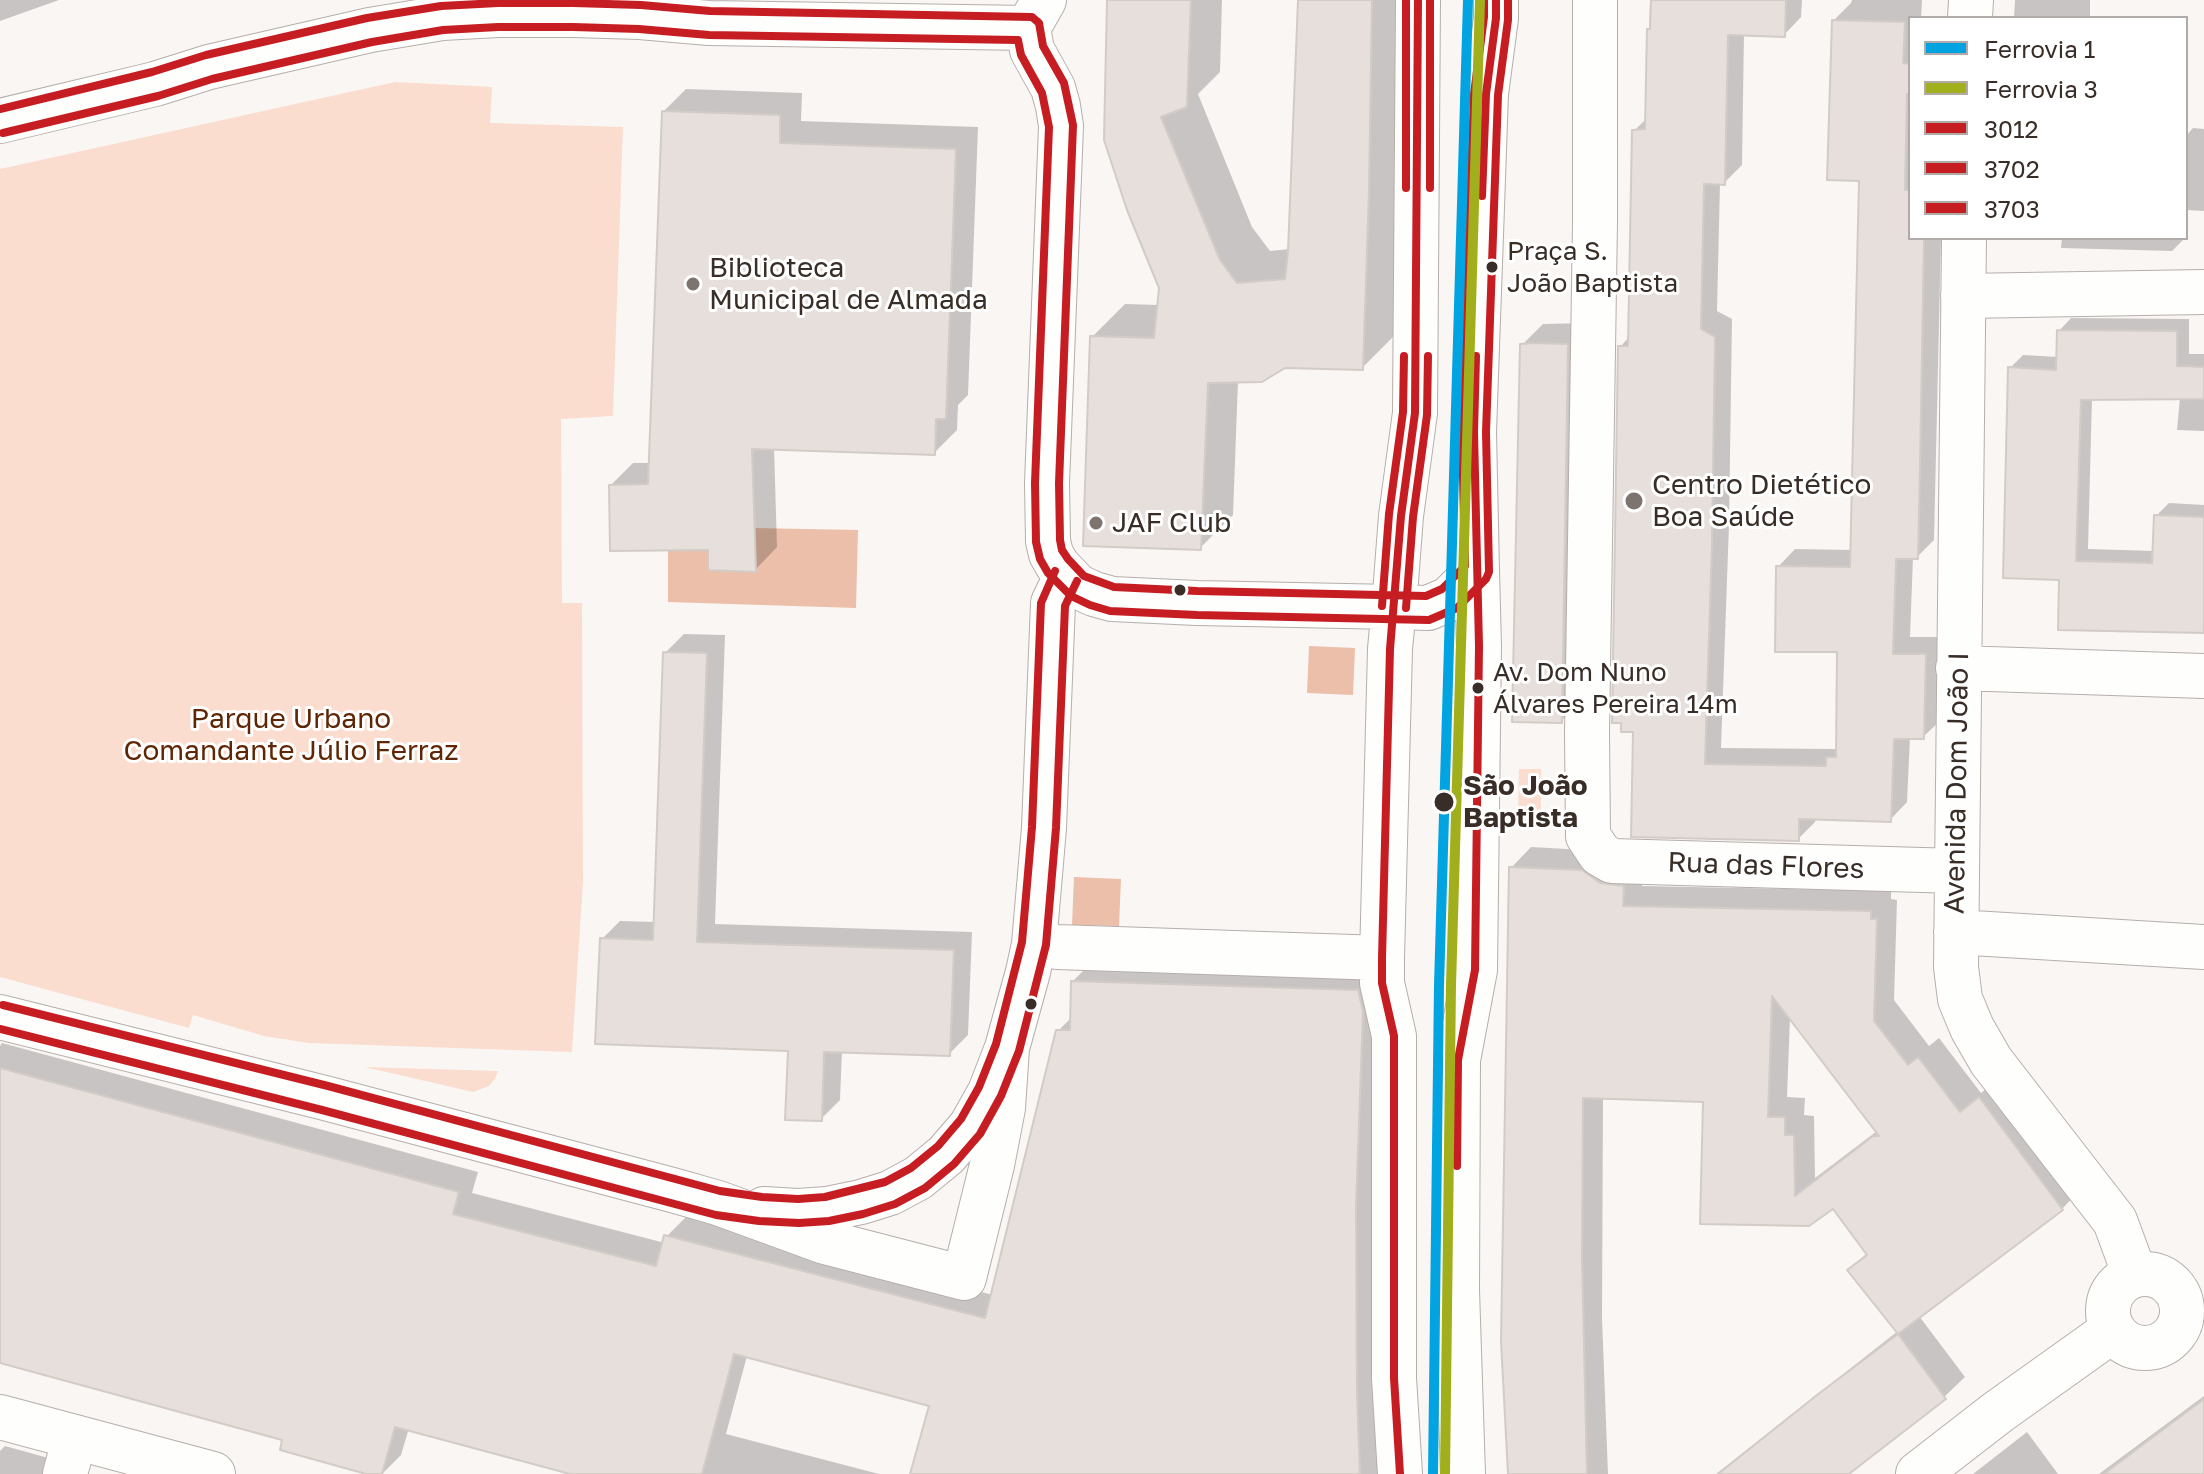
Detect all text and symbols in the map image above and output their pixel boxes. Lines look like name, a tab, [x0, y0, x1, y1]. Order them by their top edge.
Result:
legend	[1908, 16, 2188, 240]
text: Ferrovia 1	[1984, 34, 2095, 63]
text: Ferrovia 3	[1984, 74, 2098, 103]
text: 3012	[1984, 114, 2038, 143]
text: 3702	[1984, 154, 2040, 183]
text: 3703	[1984, 194, 2040, 223]
place label: Praça S. João Baptista	[1507, 236, 1678, 298]
place label: Biblioteca Municipal de Almada	[709, 251, 988, 317]
marker: Praça S. João Baptista	[1484, 259, 1500, 275]
marker: Biblioteca Municipal de Almada	[684, 275, 702, 293]
place label: Centro Dietético Boa Saúde	[1652, 468, 1871, 534]
marker: Centro Dietético Boa Saúde	[1623, 490, 1645, 512]
place label: JAF Club	[1112, 506, 1231, 540]
marker: JAF Club	[1087, 514, 1105, 532]
unlabelled marker	[1172, 582, 1188, 598]
street label: Avenida Dom João I	[1938, 652, 1976, 914]
place label: Av. Dom Nuno Álvares Pereira 14m	[1493, 657, 1738, 718]
marker: Av. Dom Nuno Álvares Pereira 14m	[1470, 680, 1486, 696]
park label: Parque Urbano Comandante Júlio Ferraz	[123, 702, 459, 768]
place label: São João Baptista	[1463, 769, 1588, 835]
marker: São João Baptista	[1432, 790, 1456, 814]
street label: Rua das Flores	[1667, 846, 1865, 886]
unlabelled marker	[1023, 996, 1039, 1012]

